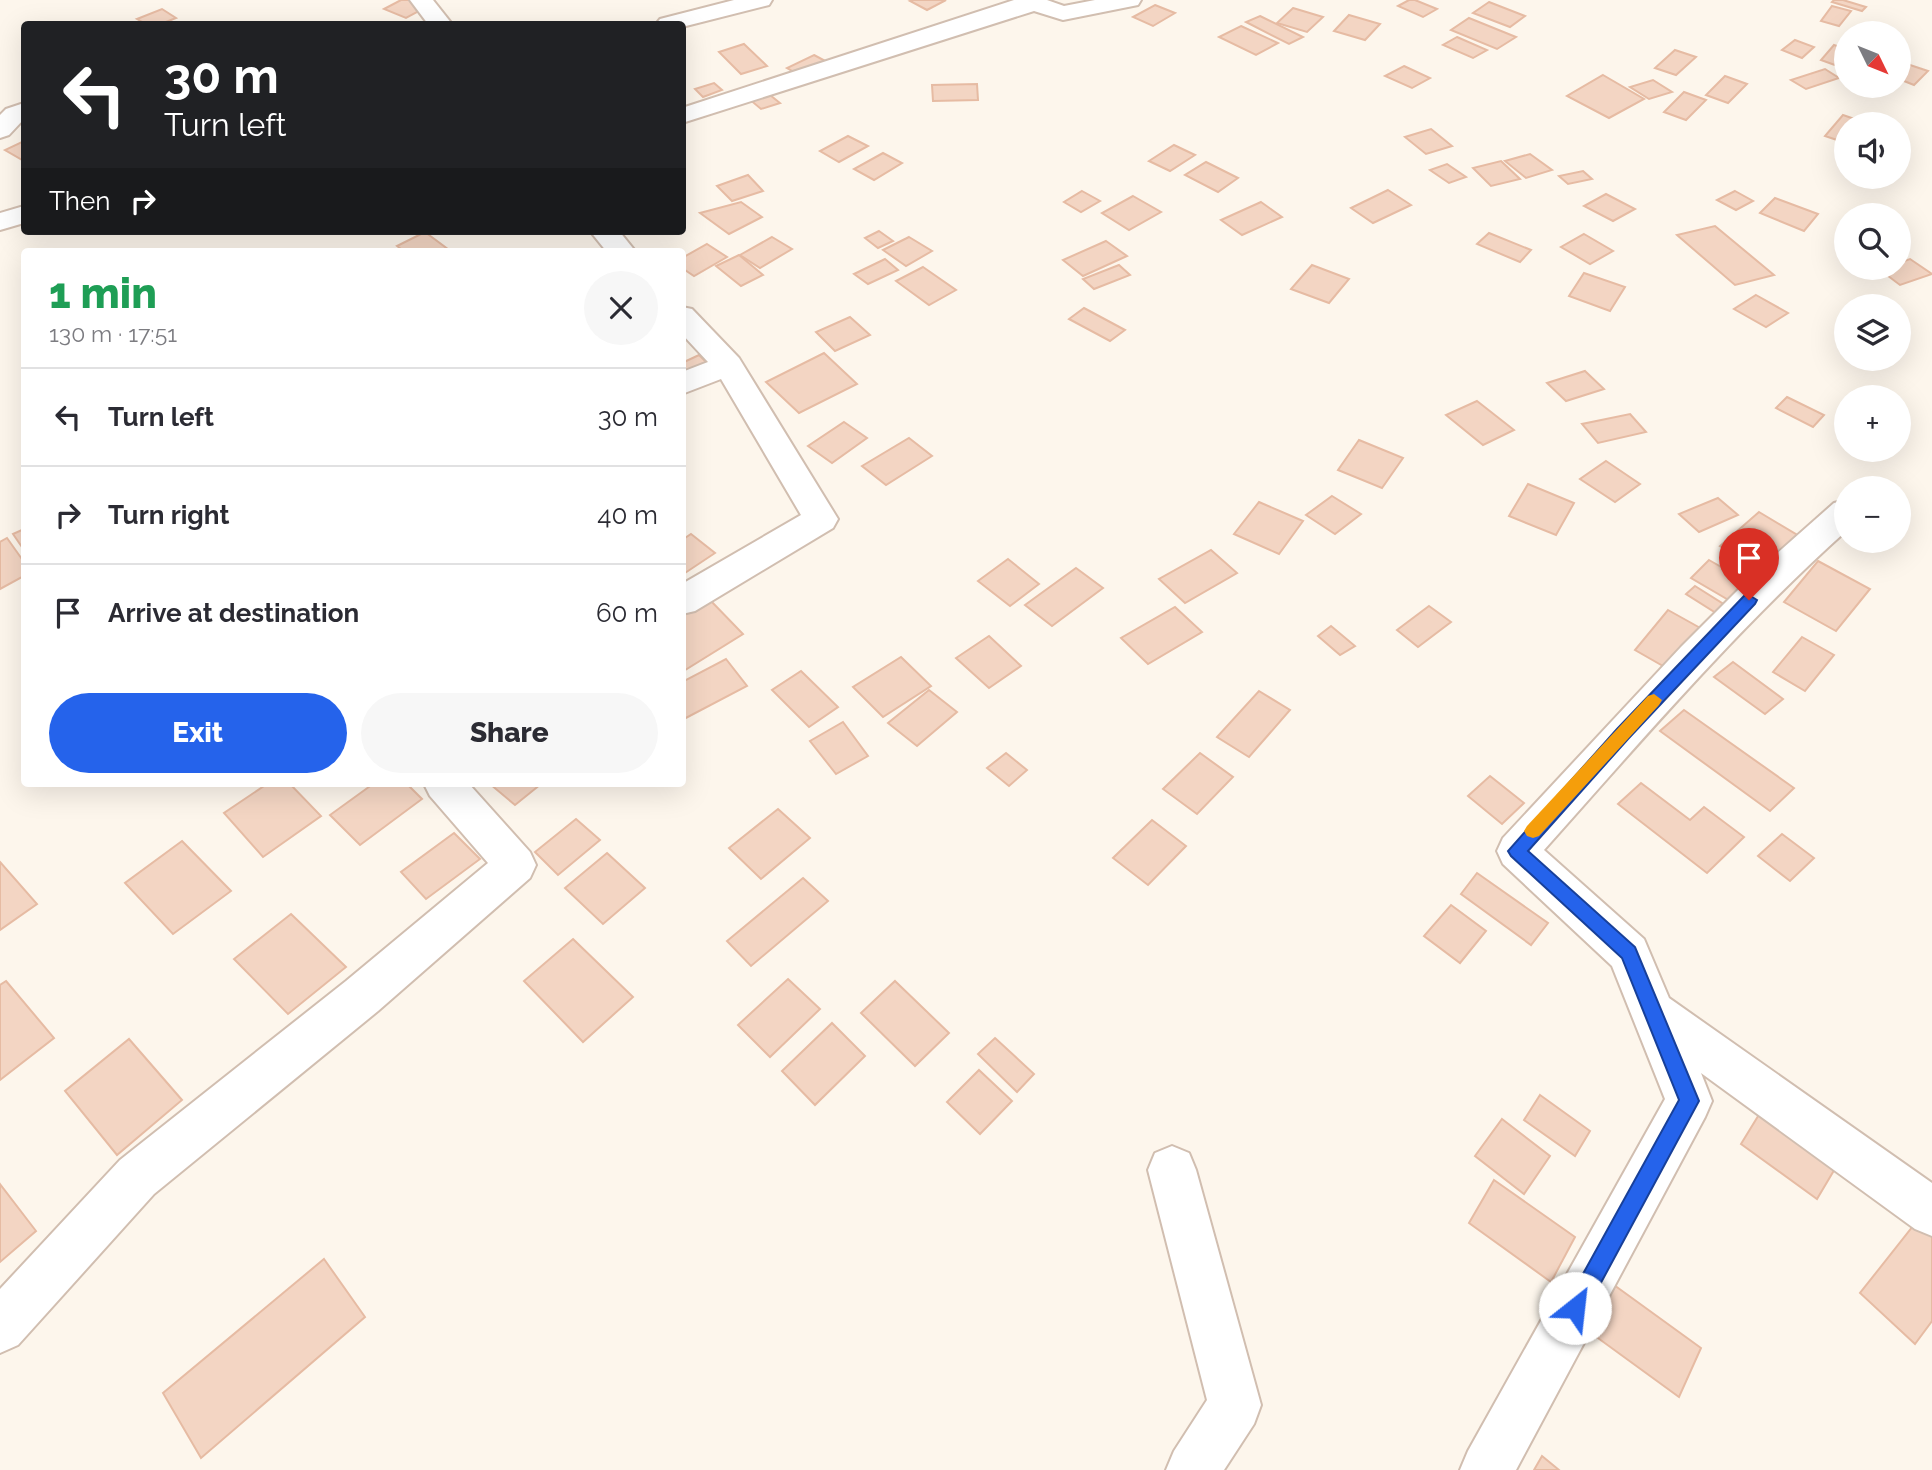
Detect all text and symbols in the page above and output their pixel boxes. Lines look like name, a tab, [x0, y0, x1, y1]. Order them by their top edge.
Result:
north arrow	[1834, 21, 1911, 98]
map controls	[1834, 21, 1911, 553]
text: 30 m	[164, 47, 279, 104]
icon: left	[49, 49, 140, 140]
text: Turn left	[164, 106, 286, 143]
button: sound	[1834, 112, 1911, 189]
icon: right	[124, 182, 162, 220]
text: Then	[49, 186, 110, 216]
button: search	[1834, 203, 1911, 280]
text: 1 min	[49, 269, 157, 318]
button: close	[584, 271, 658, 345]
button: layers	[1834, 294, 1911, 371]
text: 130 m · 17:51	[49, 320, 177, 347]
button: +	[1834, 385, 1911, 462]
icon: left	[49, 398, 87, 436]
text: Turn left	[108, 402, 214, 432]
text: 30 m	[598, 402, 658, 432]
button: −	[1834, 476, 1911, 553]
icon: right	[49, 496, 87, 534]
text: Turn right	[108, 500, 229, 530]
text: 40 m	[597, 500, 658, 530]
pin	[1719, 528, 1779, 600]
icon: arrive	[1730, 539, 1768, 577]
icon: arrive	[49, 594, 87, 632]
text: Arrive at destination	[108, 598, 359, 628]
text: 60 m	[596, 598, 658, 628]
button: Exit	[49, 693, 347, 773]
button: Share	[361, 693, 658, 773]
position arrow	[1538, 1271, 1612, 1345]

